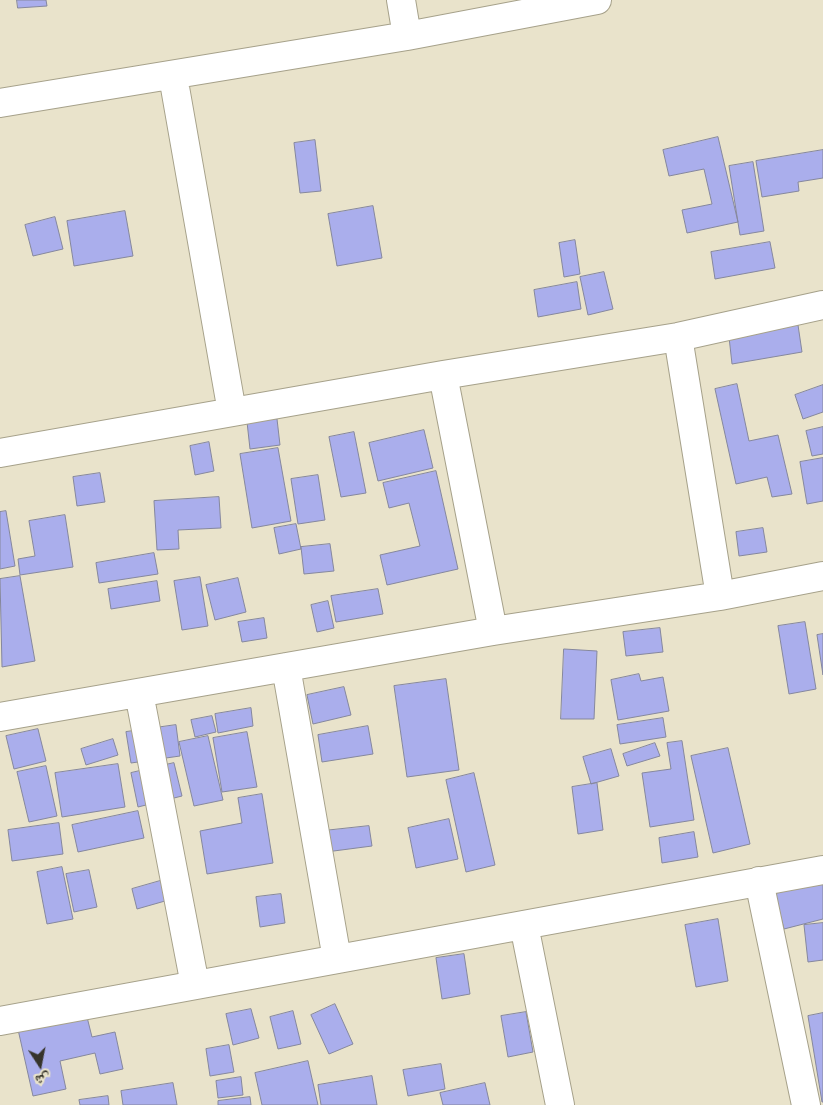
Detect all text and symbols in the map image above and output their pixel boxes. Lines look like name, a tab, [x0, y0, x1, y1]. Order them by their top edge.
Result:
north arrow	[15, 1040, 65, 1090]
text: ش	[34, 1070, 52, 1089]

